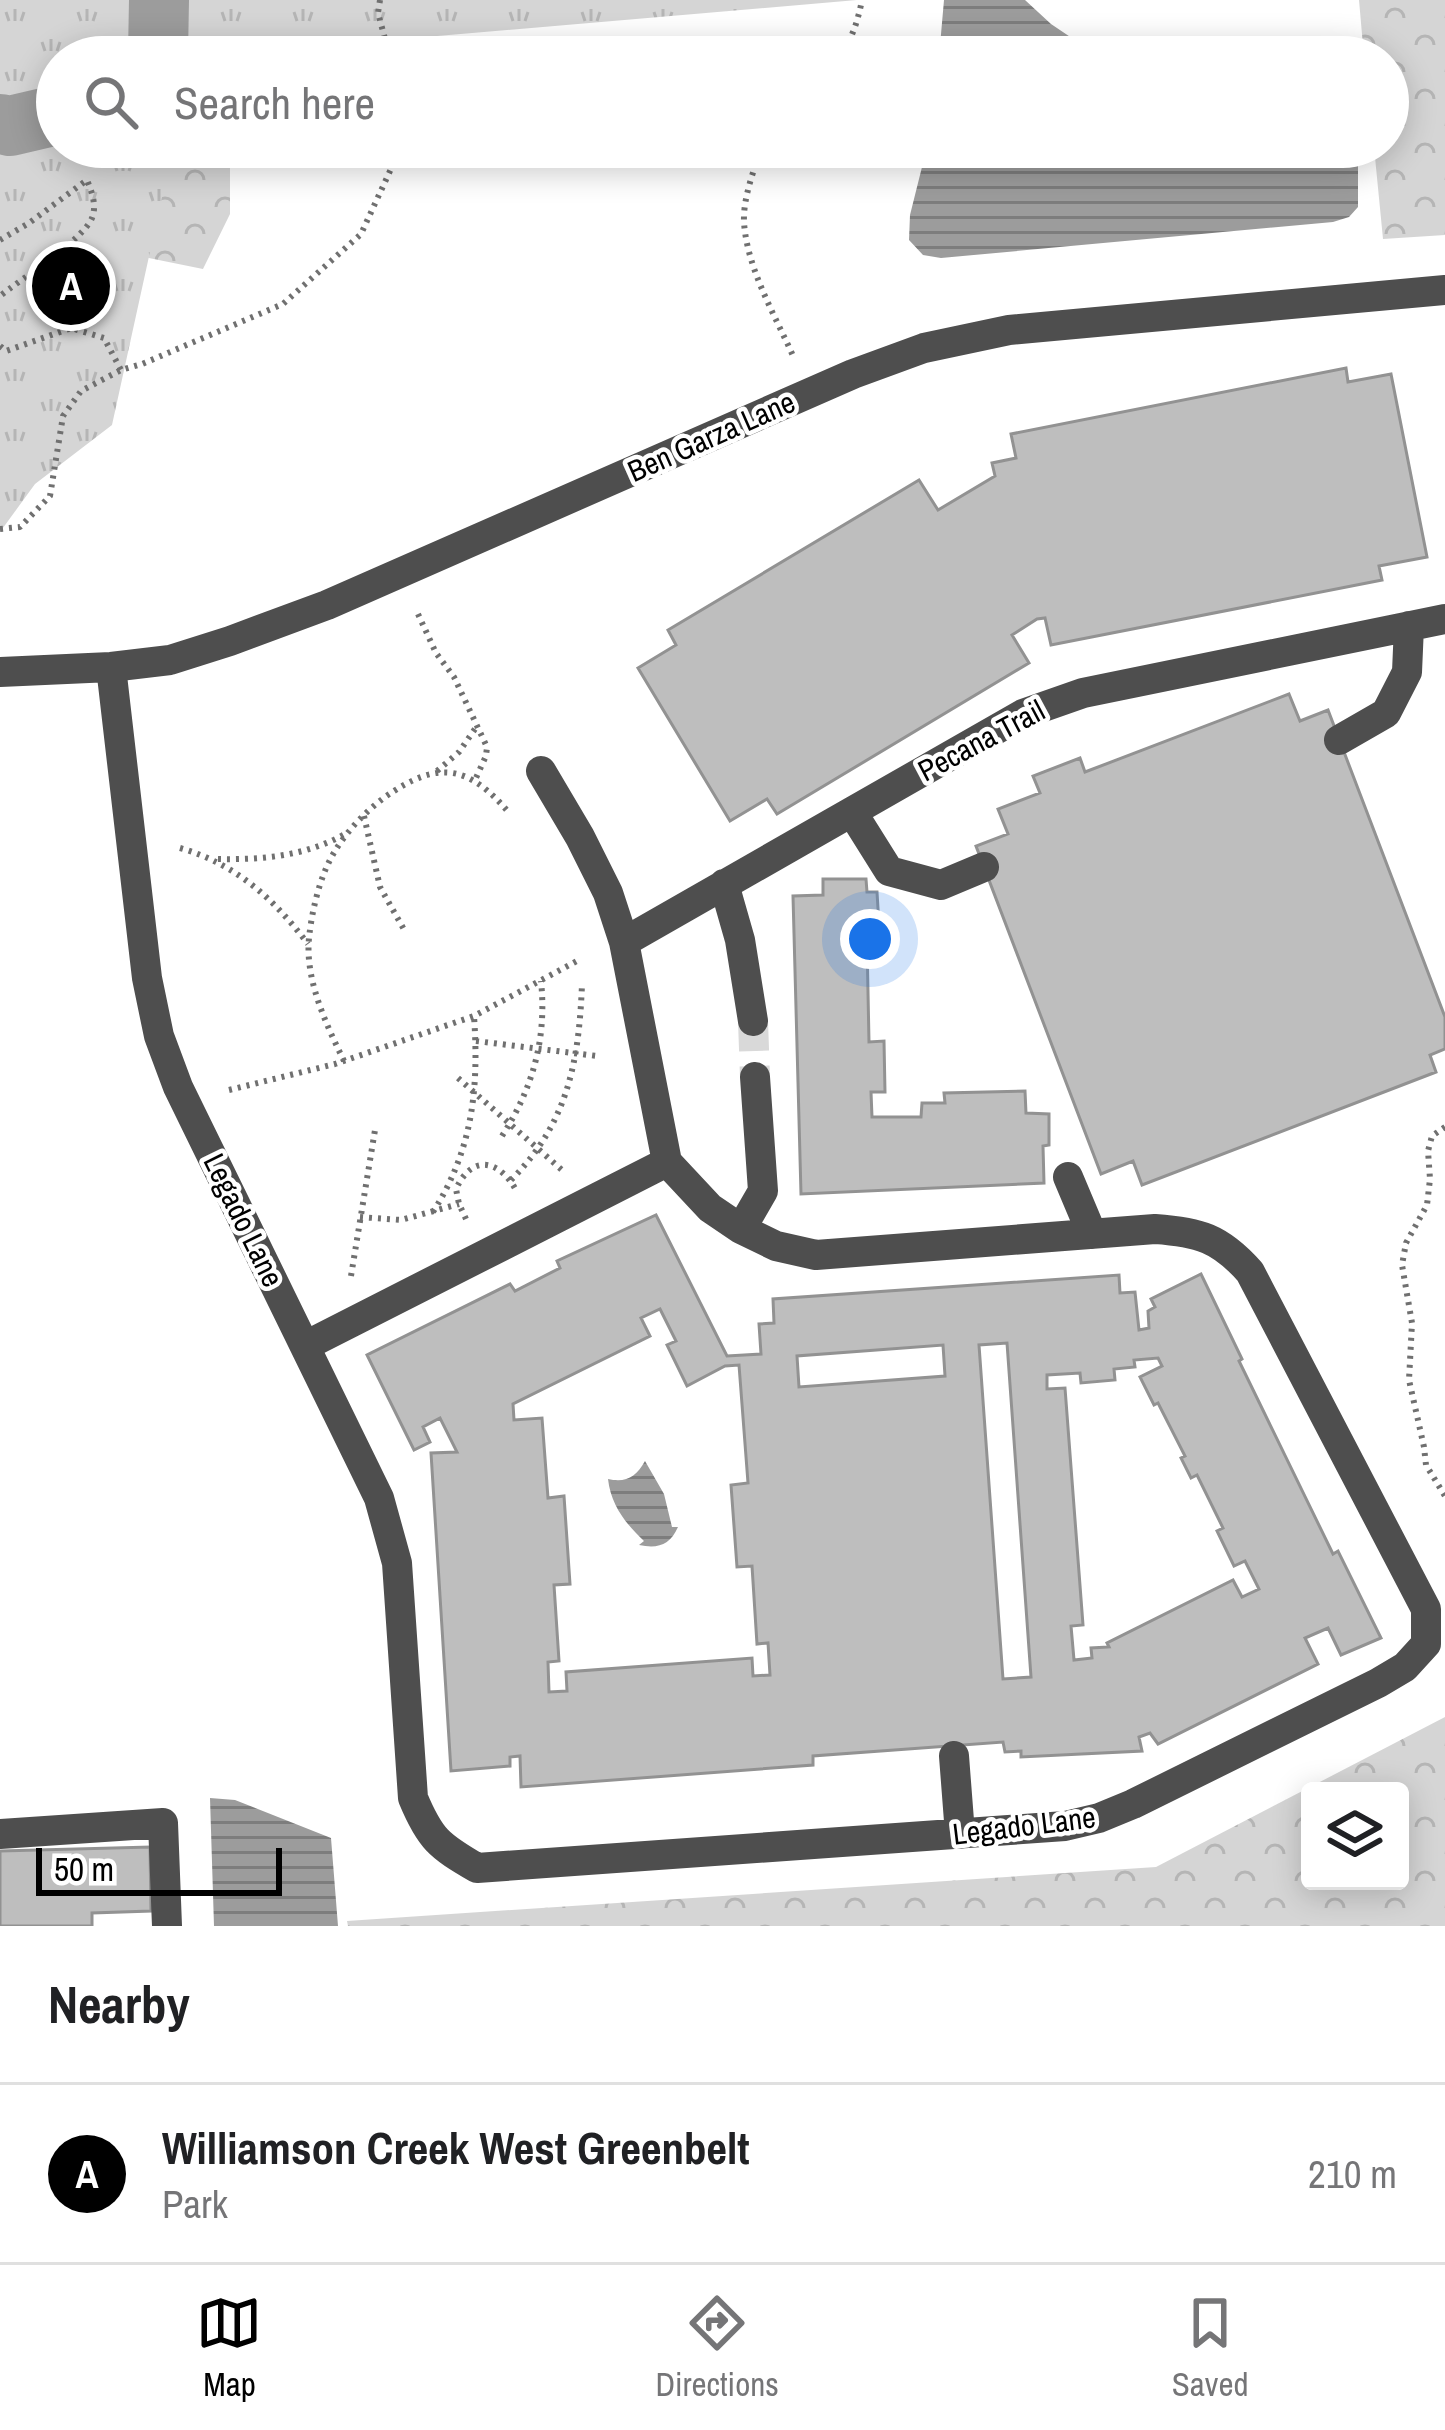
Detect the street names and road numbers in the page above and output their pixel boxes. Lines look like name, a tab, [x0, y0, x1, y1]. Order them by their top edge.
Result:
street label: Ben Garza Lane	[621, 381, 801, 491]
street label: Pecana Trail	[911, 690, 1051, 790]
street label: Legado Lane	[195, 1147, 293, 1293]
street label: Legado Lane	[950, 1796, 1098, 1854]

